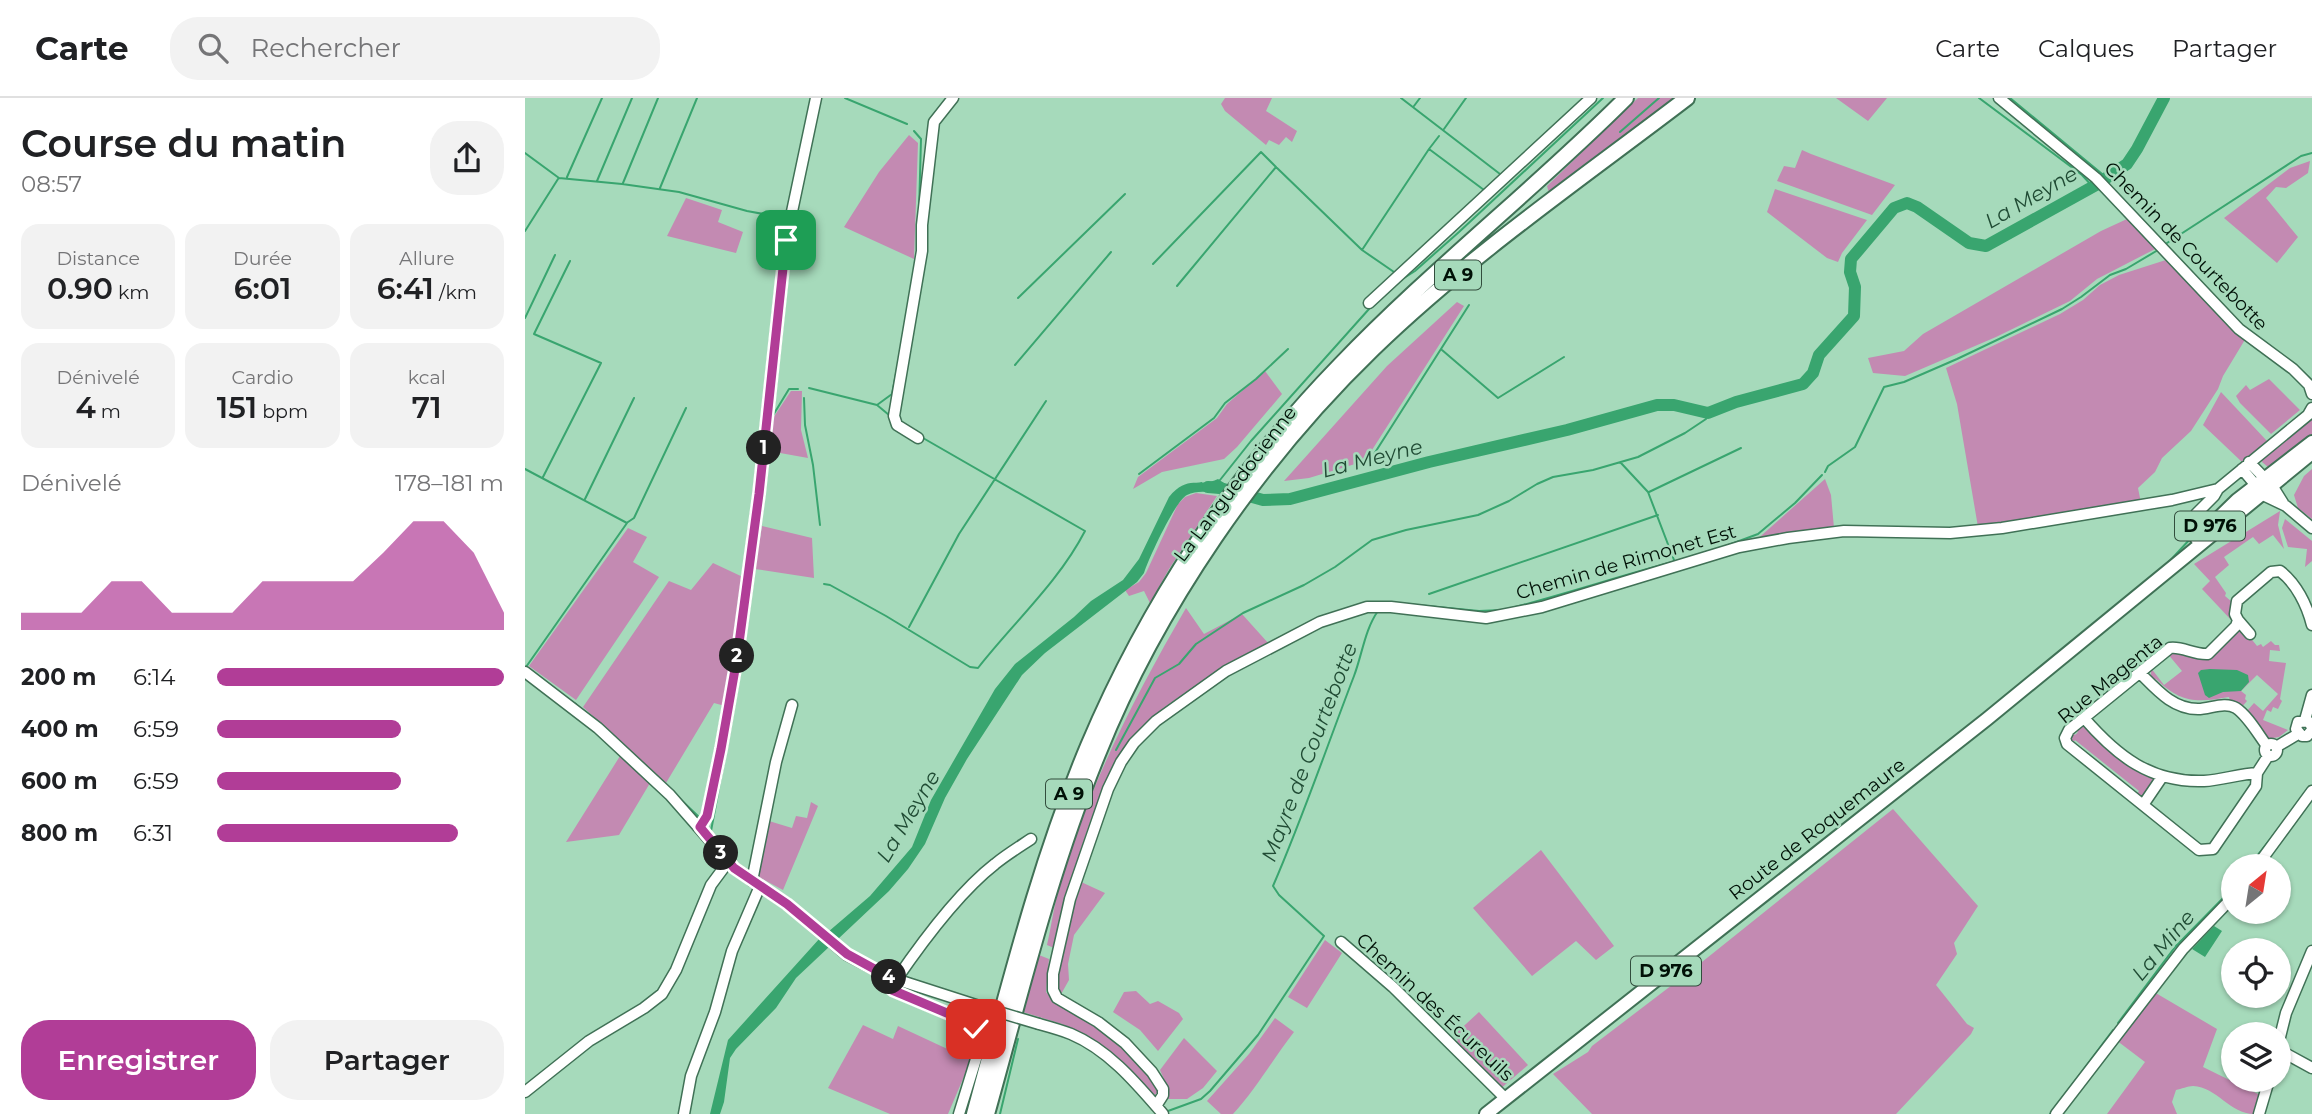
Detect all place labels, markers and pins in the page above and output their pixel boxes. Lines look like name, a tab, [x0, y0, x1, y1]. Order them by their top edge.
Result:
pin	[756, 210, 816, 270]
pin: 1	[747, 430, 781, 466]
pin: 2	[719, 638, 755, 674]
pin: 3	[703, 836, 739, 870]
pin: 4	[871, 960, 907, 994]
pin	[946, 999, 1006, 1059]

